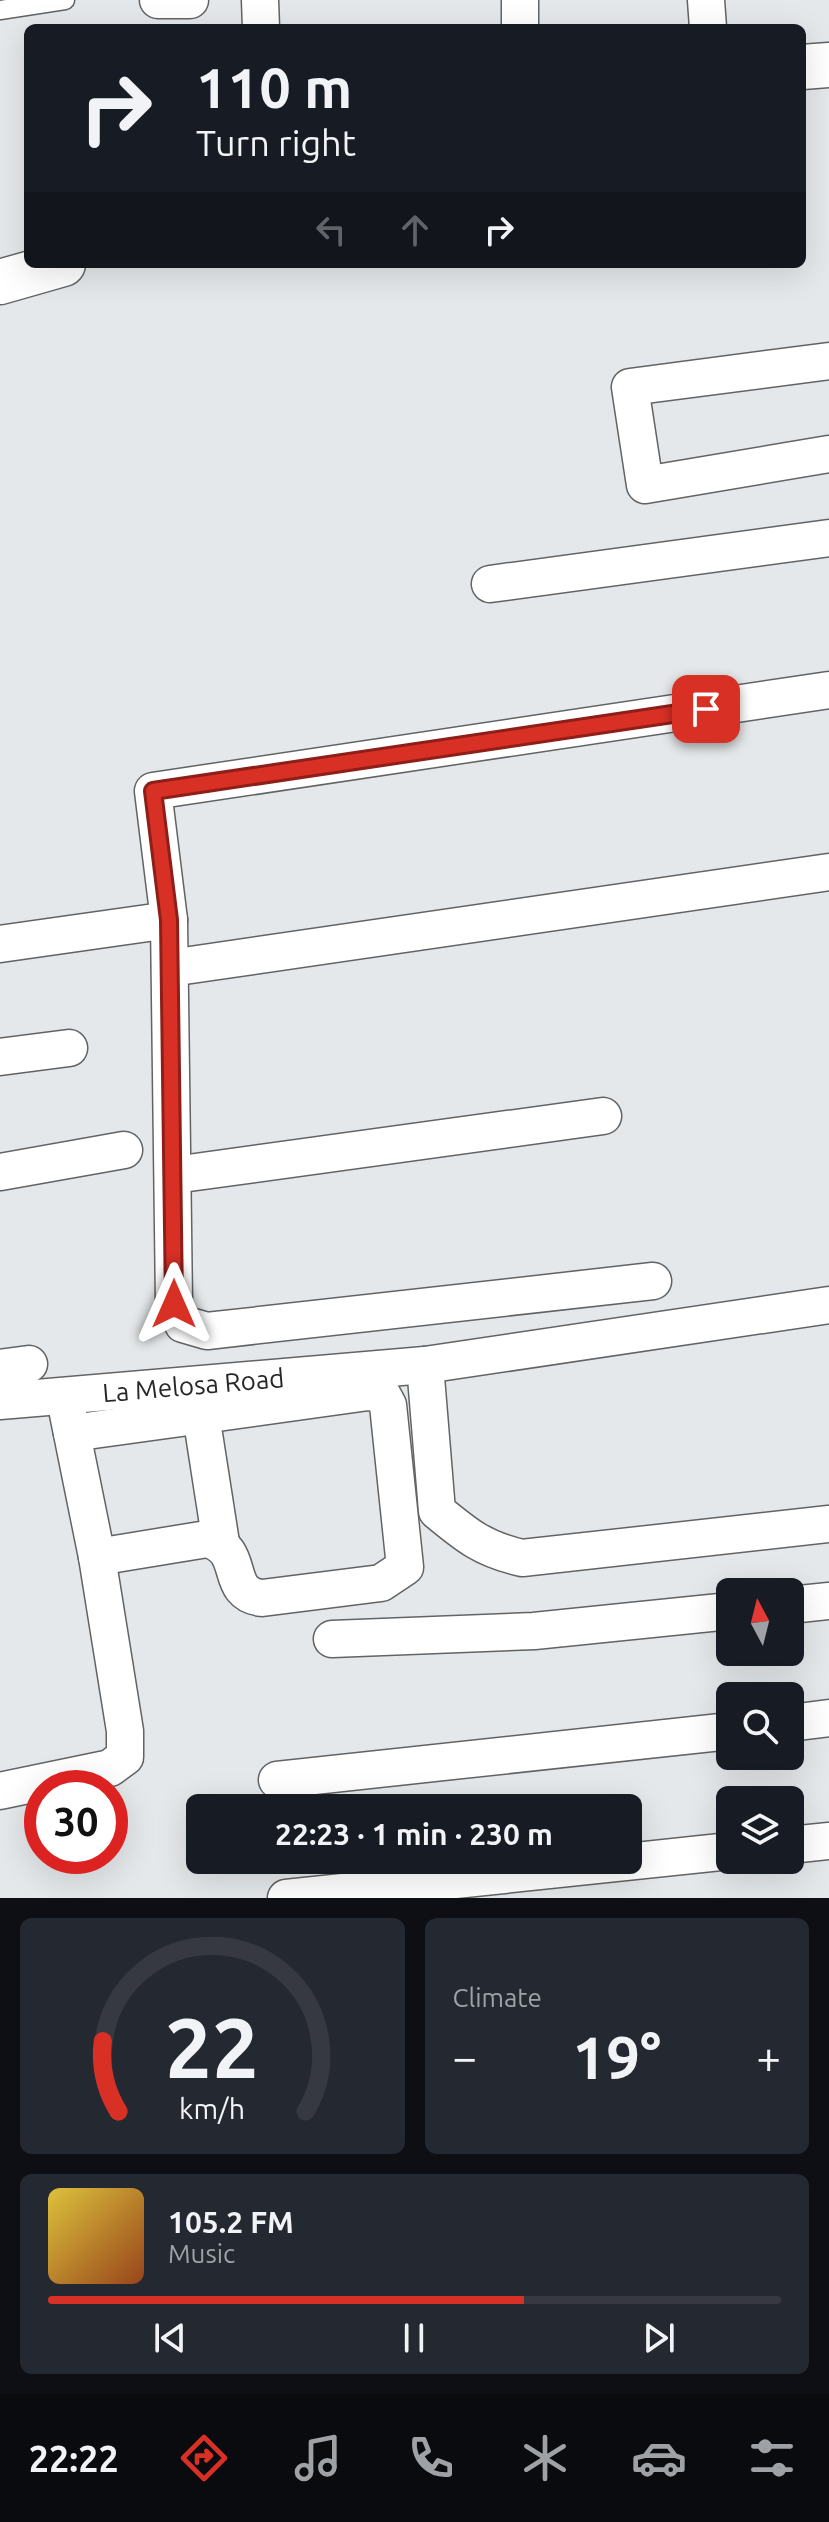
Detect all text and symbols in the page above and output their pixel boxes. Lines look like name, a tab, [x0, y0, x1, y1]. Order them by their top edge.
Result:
icon: right	[64, 56, 168, 160]
text: 110 m	[196, 56, 352, 119]
text: Turn right	[196, 122, 356, 163]
icon: left	[309, 208, 353, 252]
icon: ahead	[393, 208, 437, 252]
icon: right	[477, 208, 521, 252]
pin	[672, 675, 740, 743]
icon: arrive	[684, 687, 728, 731]
position arrow	[132, 1262, 216, 1346]
street label: La Melosa Road	[101, 1362, 285, 1407]
north arrow	[716, 1578, 804, 1666]
map controls	[716, 1578, 804, 1874]
button: search	[716, 1682, 804, 1770]
speed limit sign: 30	[24, 1770, 128, 1874]
button: layers	[716, 1786, 804, 1874]
text: 22:23 · 1 min · 230 m	[275, 1817, 553, 1851]
text: Climate	[453, 1983, 542, 2012]
text: 22	[165, 2000, 259, 2094]
text: 19°	[572, 2023, 661, 2090]
text: −	[453, 2032, 477, 2081]
text: +	[756, 2032, 781, 2081]
text: km/h	[179, 2092, 245, 2124]
text: 105.2 FM	[168, 2205, 294, 2239]
text: Music	[168, 2239, 235, 2268]
icon: previous	[148, 2316, 192, 2360]
icon: pause	[392, 2316, 436, 2360]
icon: next	[637, 2316, 681, 2360]
icon: directions	[176, 2430, 232, 2486]
icon: music	[290, 2430, 346, 2486]
icon: phone	[403, 2430, 459, 2486]
icon: climate	[517, 2430, 573, 2486]
icon: car	[631, 2430, 687, 2486]
icon: filters	[744, 2430, 800, 2486]
text: 22:22	[29, 2438, 119, 2479]

